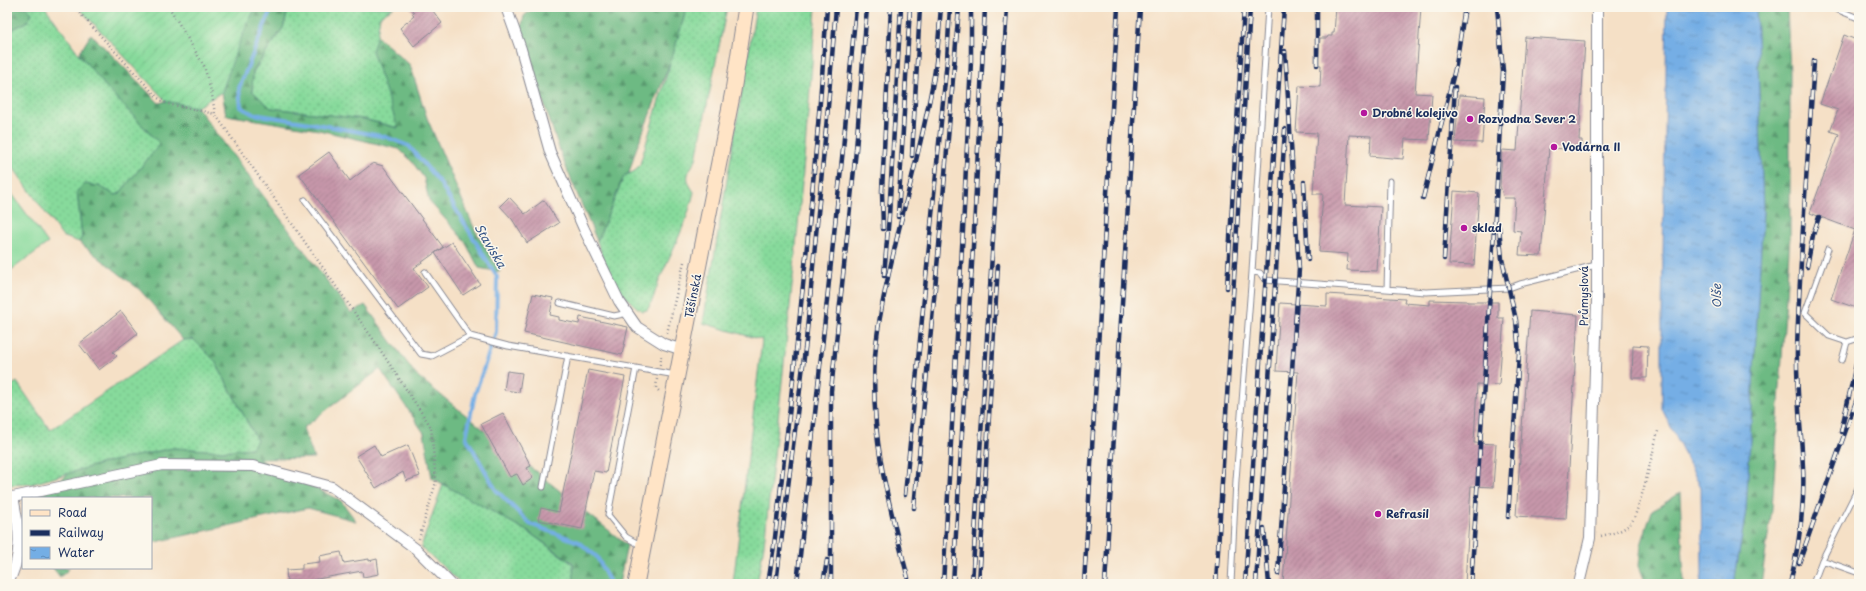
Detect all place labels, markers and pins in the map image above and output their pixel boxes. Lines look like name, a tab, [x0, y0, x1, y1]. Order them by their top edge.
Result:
place label: Drobné kolejivo	[1372, 104, 1458, 121]
marker: Drobné kolejivo	[1359, 108, 1369, 118]
place label: Rozvodna Sever 2	[1478, 110, 1576, 127]
marker: Rozvodna Sever 2	[1465, 114, 1475, 124]
place label: Vodárna II	[1562, 138, 1620, 155]
marker: Vodárna II	[1549, 142, 1559, 152]
place label: sklad	[1472, 219, 1502, 236]
marker: sklad	[1459, 223, 1469, 233]
place label: Refrasil	[1386, 505, 1429, 522]
marker: Refrasil	[1373, 509, 1383, 519]

